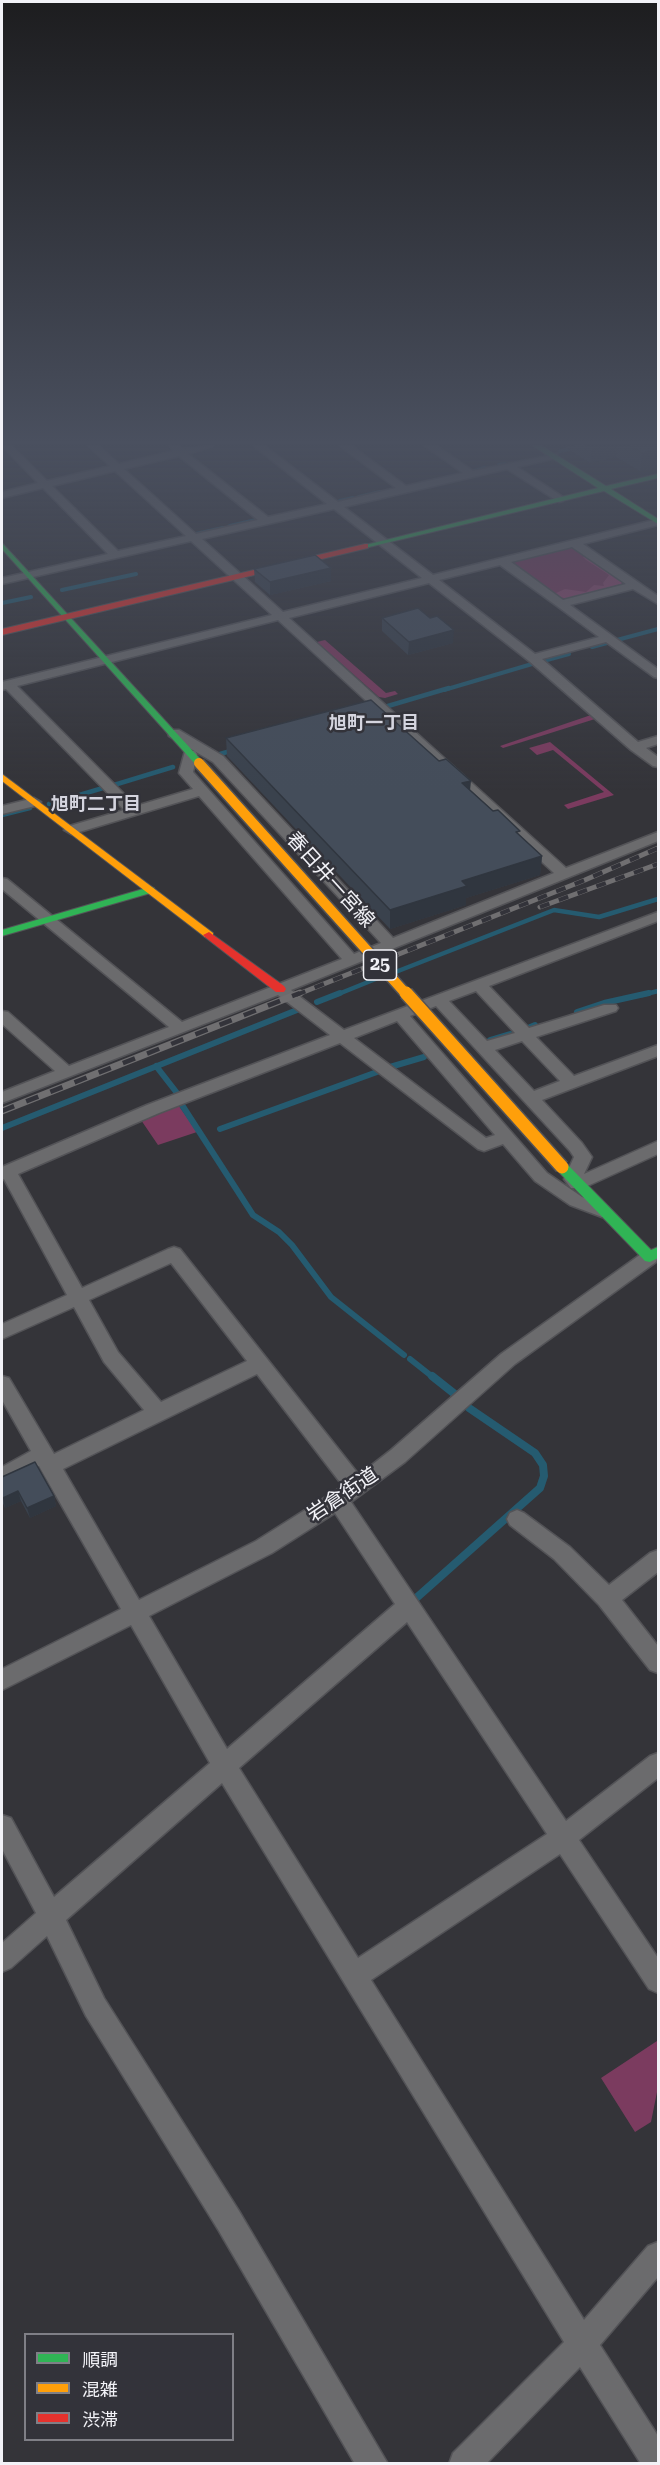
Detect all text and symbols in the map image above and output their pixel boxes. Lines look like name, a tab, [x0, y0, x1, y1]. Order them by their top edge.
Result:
district label: 旭町一丁目	[329, 713, 419, 735]
district label: 旭町二丁目	[51, 794, 141, 816]
street label: 春日井一宮線	[281, 827, 379, 933]
road number: 25	[364, 950, 397, 980]
street label: 岩倉街道	[303, 1463, 383, 1527]
legend	[24, 2333, 234, 2441]
text: 順調	[82, 2349, 118, 2370]
text: 混雑	[82, 2379, 118, 2400]
text: 渋滞	[82, 2409, 118, 2430]

